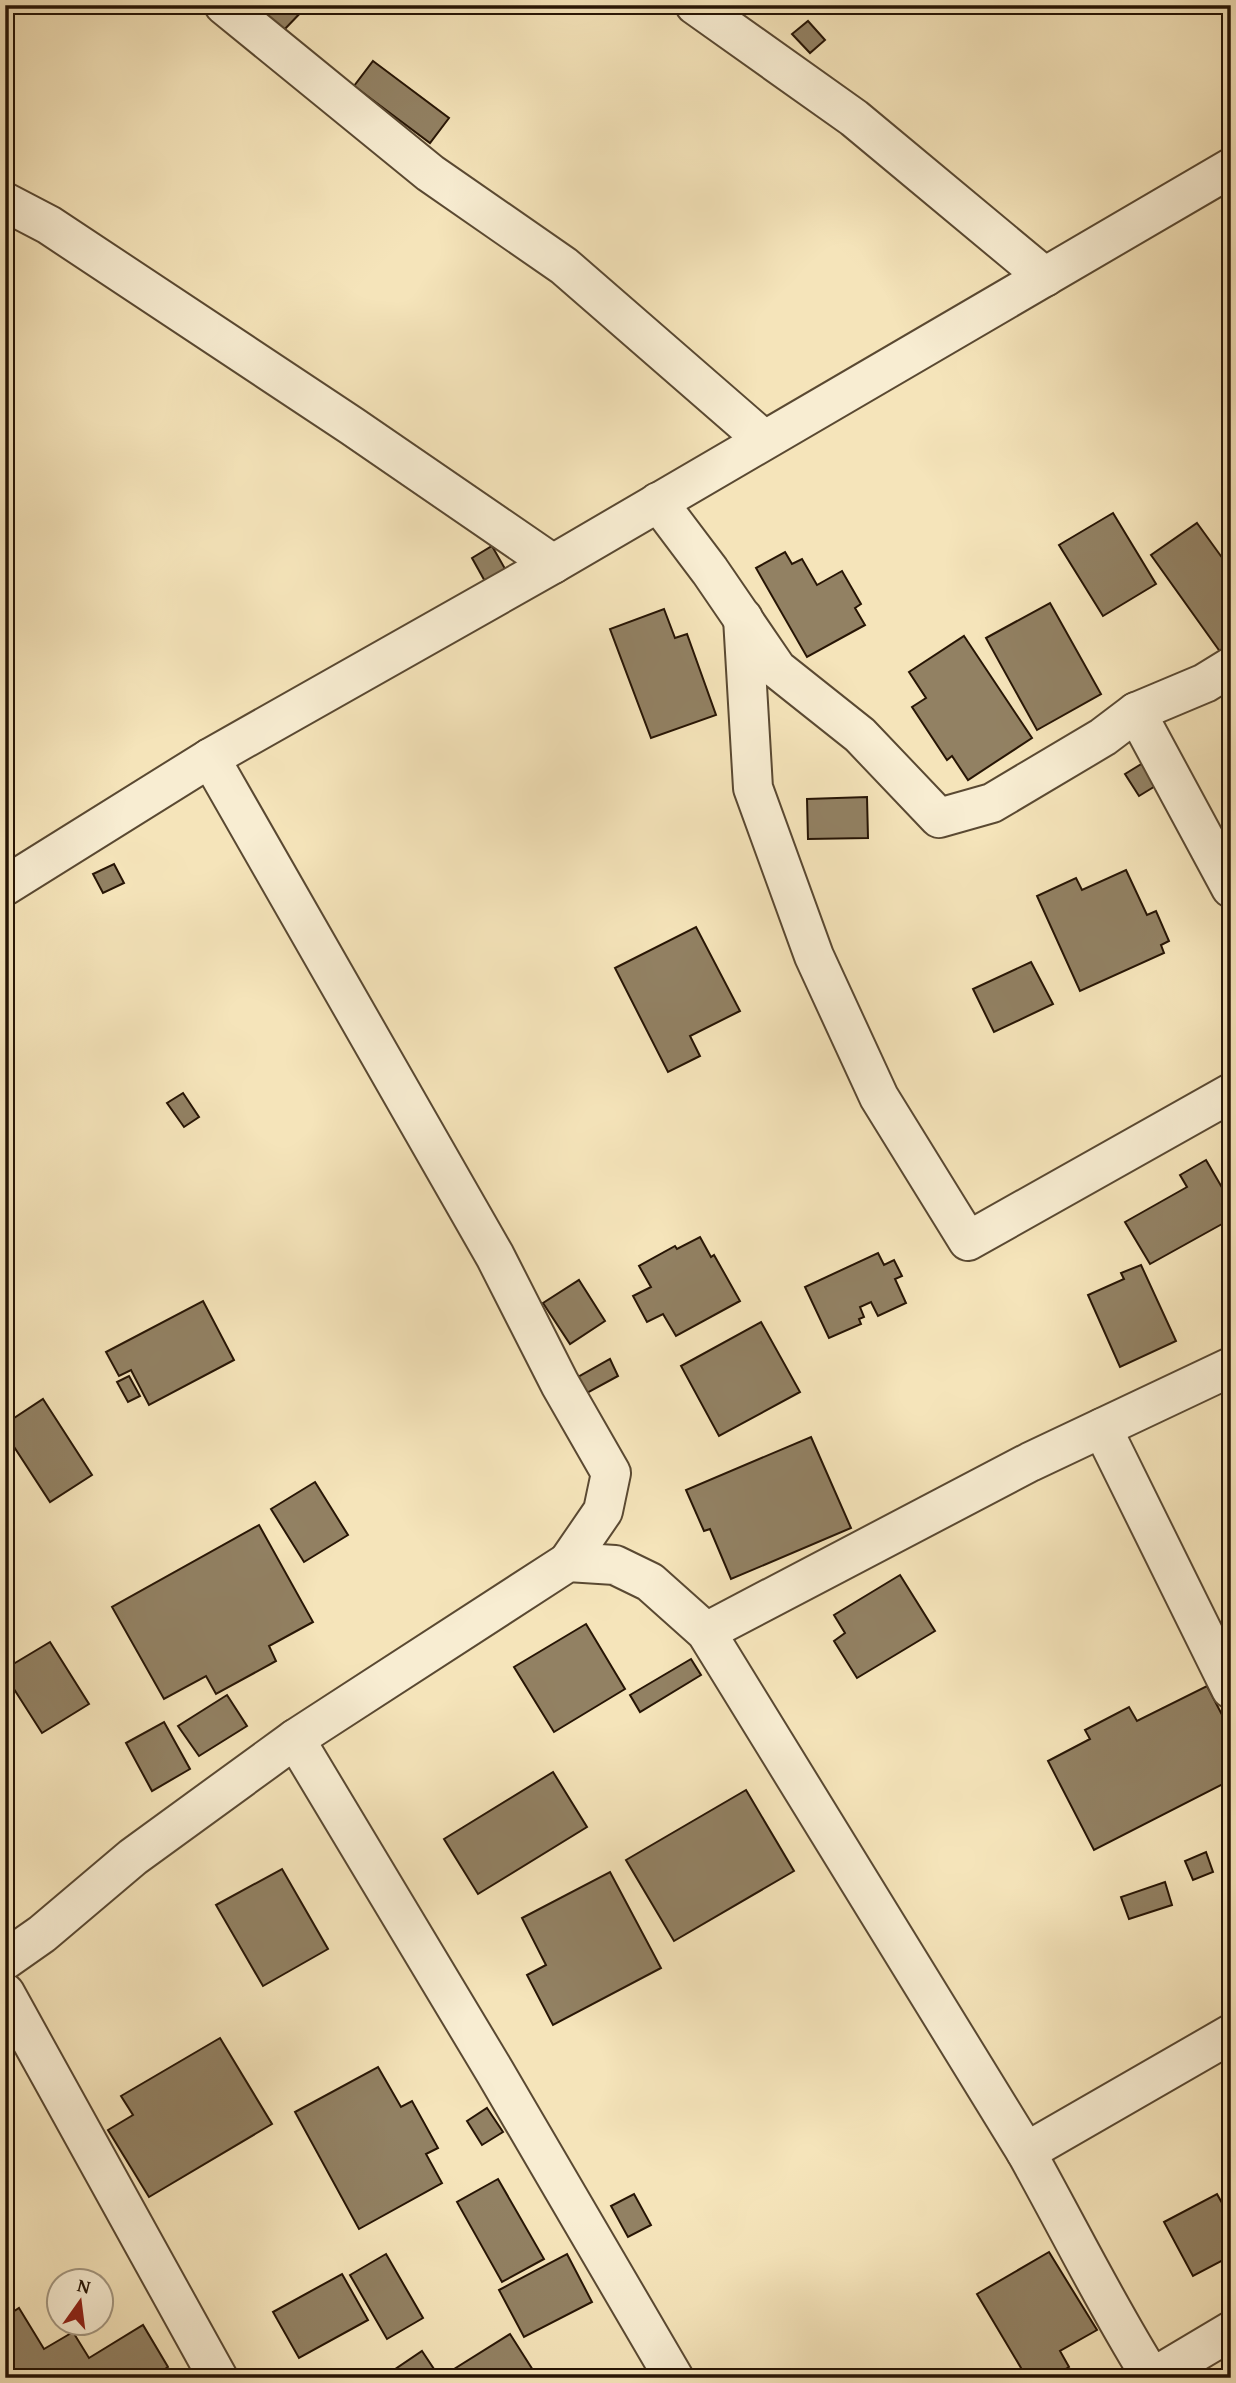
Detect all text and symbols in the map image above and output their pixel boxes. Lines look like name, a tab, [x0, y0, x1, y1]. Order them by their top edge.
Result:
north arrow	[46, 2268, 116, 2338]
text: N	[75, 2270, 94, 2301]

